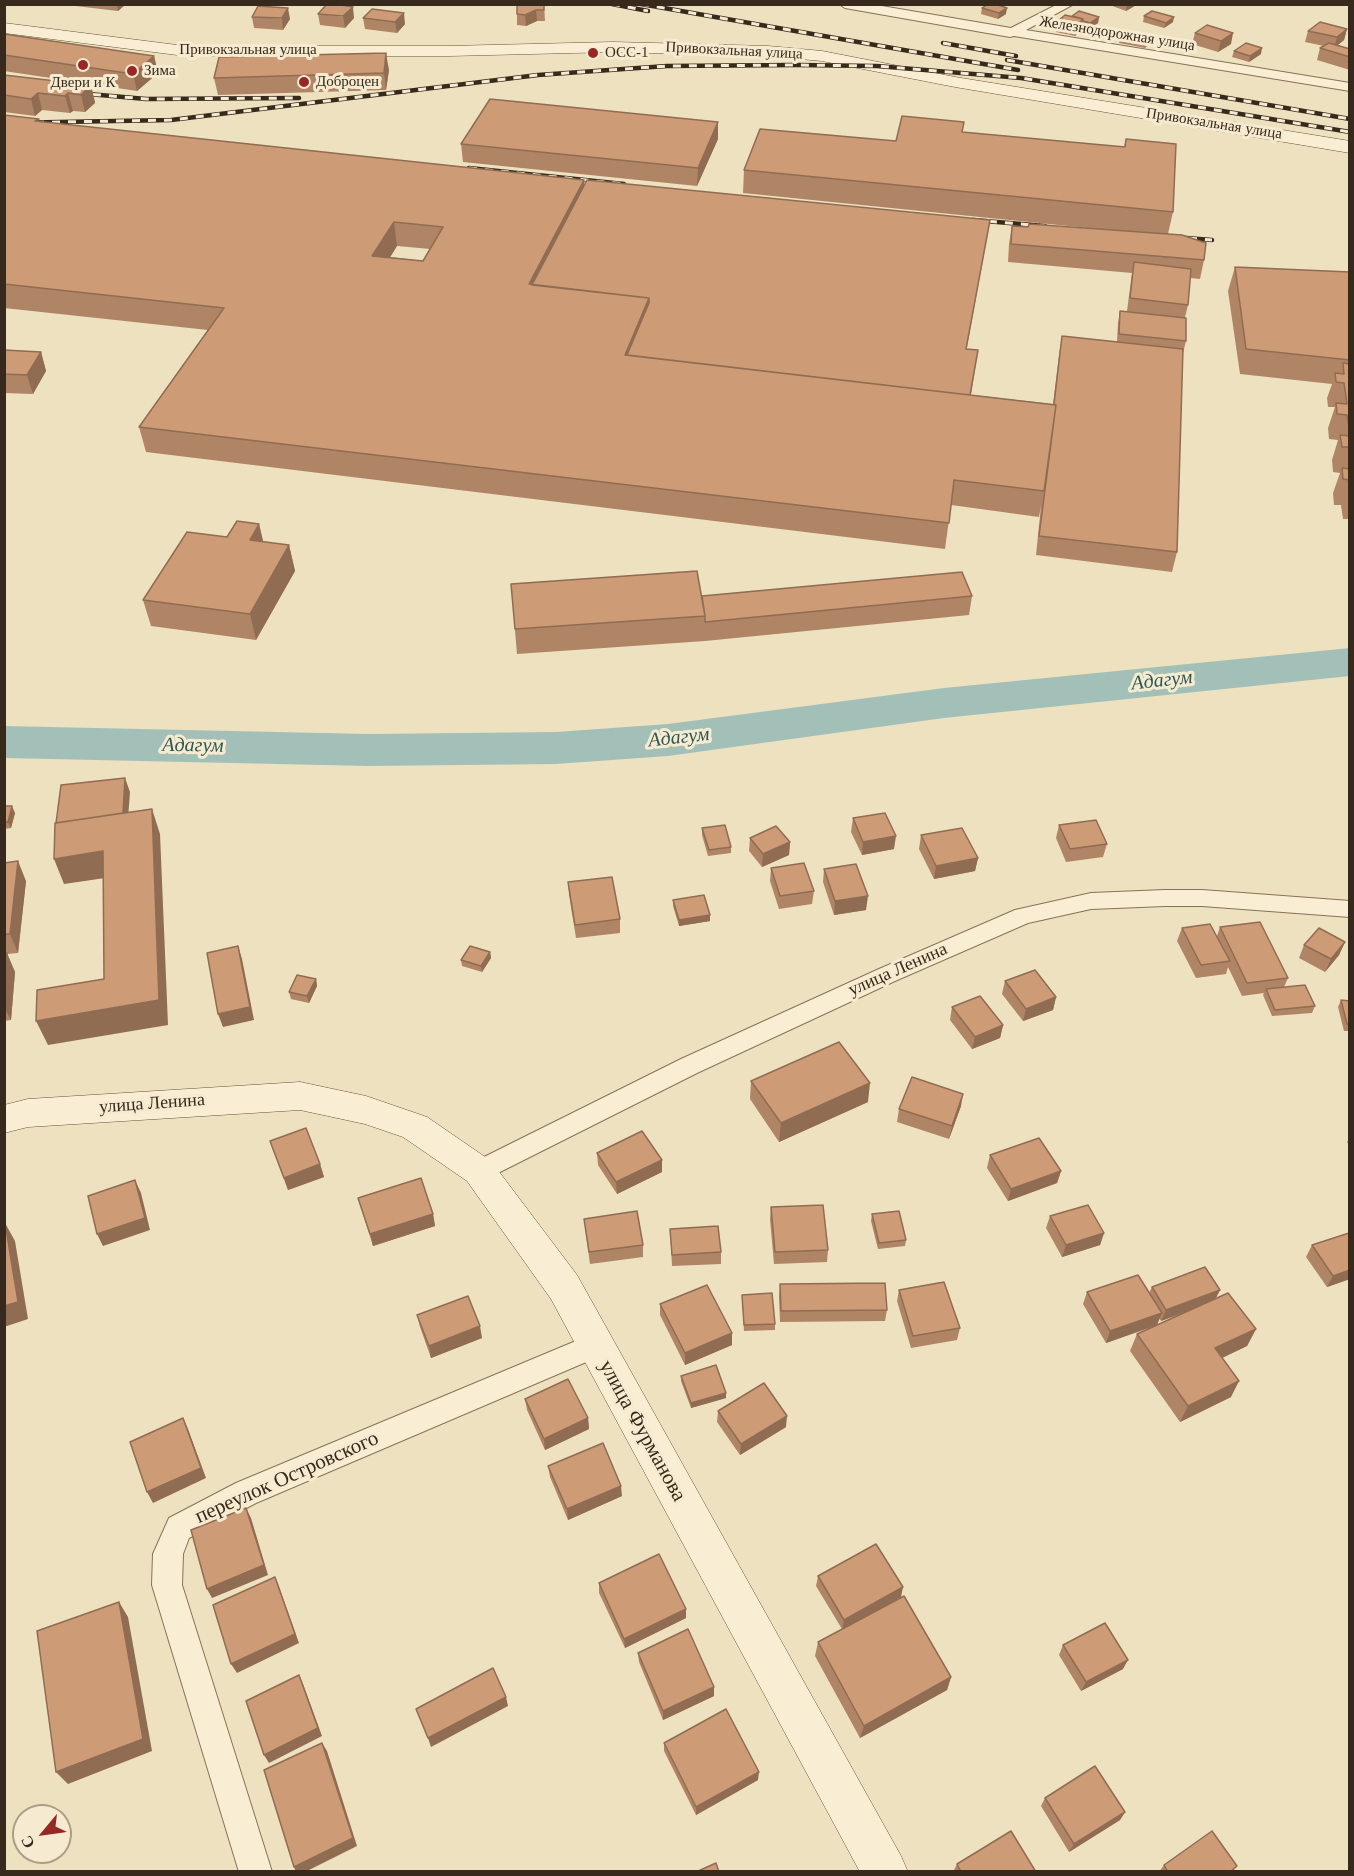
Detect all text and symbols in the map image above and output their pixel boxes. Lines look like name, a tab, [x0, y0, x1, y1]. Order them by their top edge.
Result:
street label: Железнодорожная улица	[1038, 13, 1196, 55]
street label: Привокзальная улица	[665, 38, 803, 64]
street label: Привокзальная улица	[179, 41, 317, 59]
place label: ОСС-1	[605, 44, 649, 62]
marker: ОСС-1	[586, 46, 600, 60]
marker: Двери и К	[76, 58, 90, 72]
place label: Зима	[144, 62, 176, 80]
marker: Зима	[125, 64, 139, 78]
place label: Доброцен	[316, 73, 379, 91]
place label: Двери и К	[51, 74, 115, 92]
marker: Доброцен	[297, 75, 311, 89]
street label: Привокзальная улица	[1145, 104, 1283, 144]
water label: Адагум	[1130, 666, 1194, 696]
water label: Адагум	[647, 723, 711, 753]
water label: Адагум	[162, 733, 224, 759]
street label: улица Ленина	[845, 939, 951, 1001]
street label: улица Ленина	[98, 1090, 206, 1118]
street label: улица Фурманова	[593, 1356, 691, 1506]
street label: переулок Островского	[191, 1426, 383, 1530]
north arrow	[12, 1804, 72, 1864]
text: С	[17, 1833, 38, 1851]

